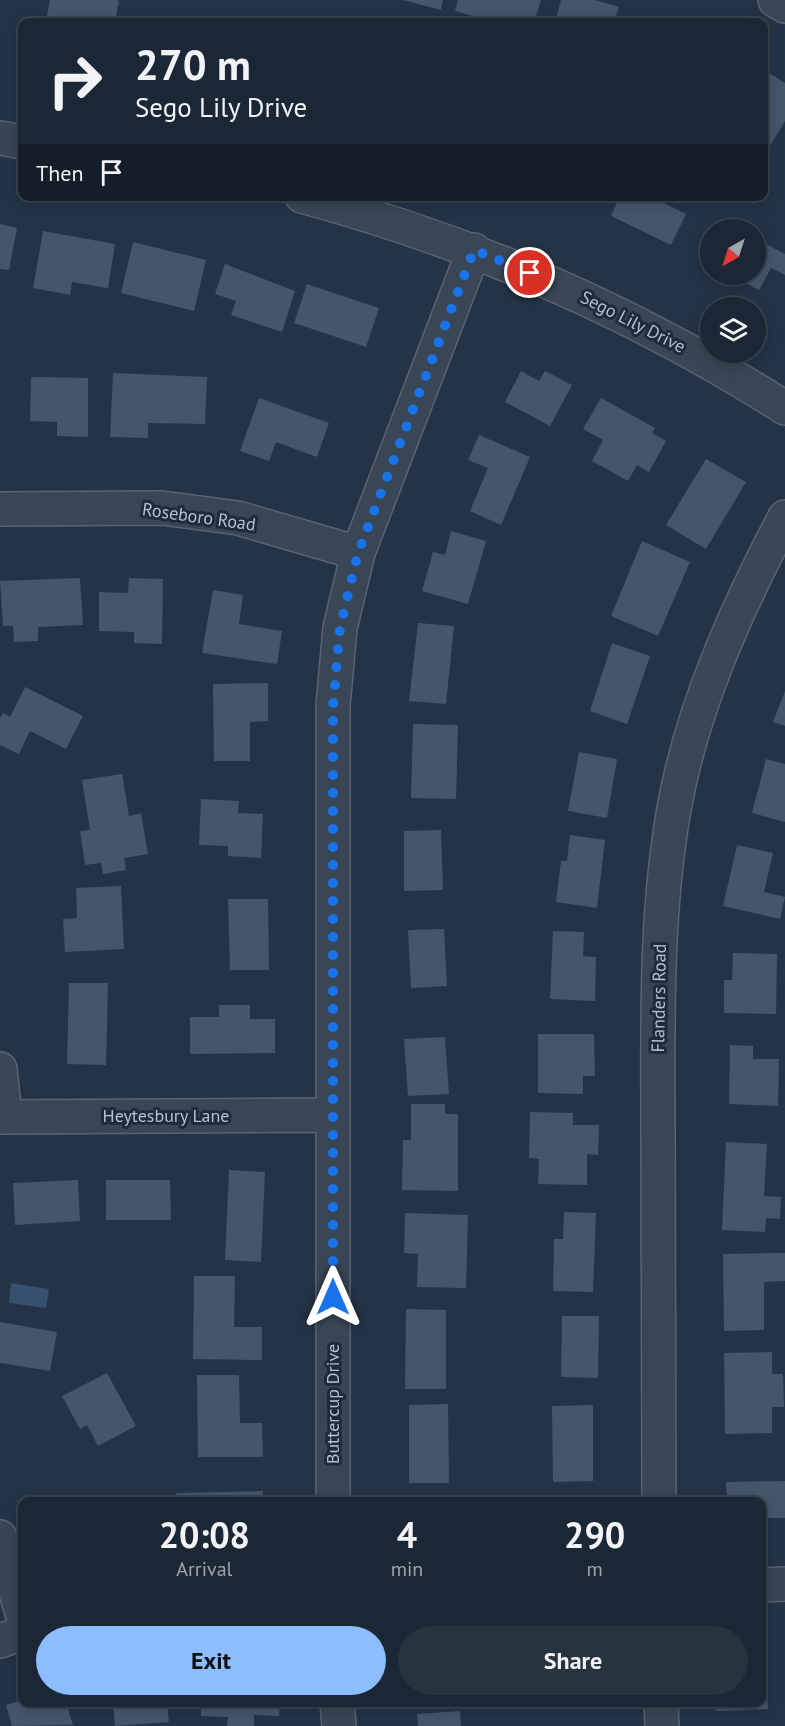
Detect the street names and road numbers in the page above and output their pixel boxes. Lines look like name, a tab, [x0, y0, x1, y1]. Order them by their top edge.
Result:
street label: Sego Lily Drive	[577, 285, 690, 358]
street label: Roseboro Road	[141, 497, 257, 536]
street label: Flanders Road	[646, 943, 671, 1053]
street label: Heytesbury Lane	[103, 1104, 229, 1127]
street label: Buttercup Drive	[321, 1344, 344, 1464]

